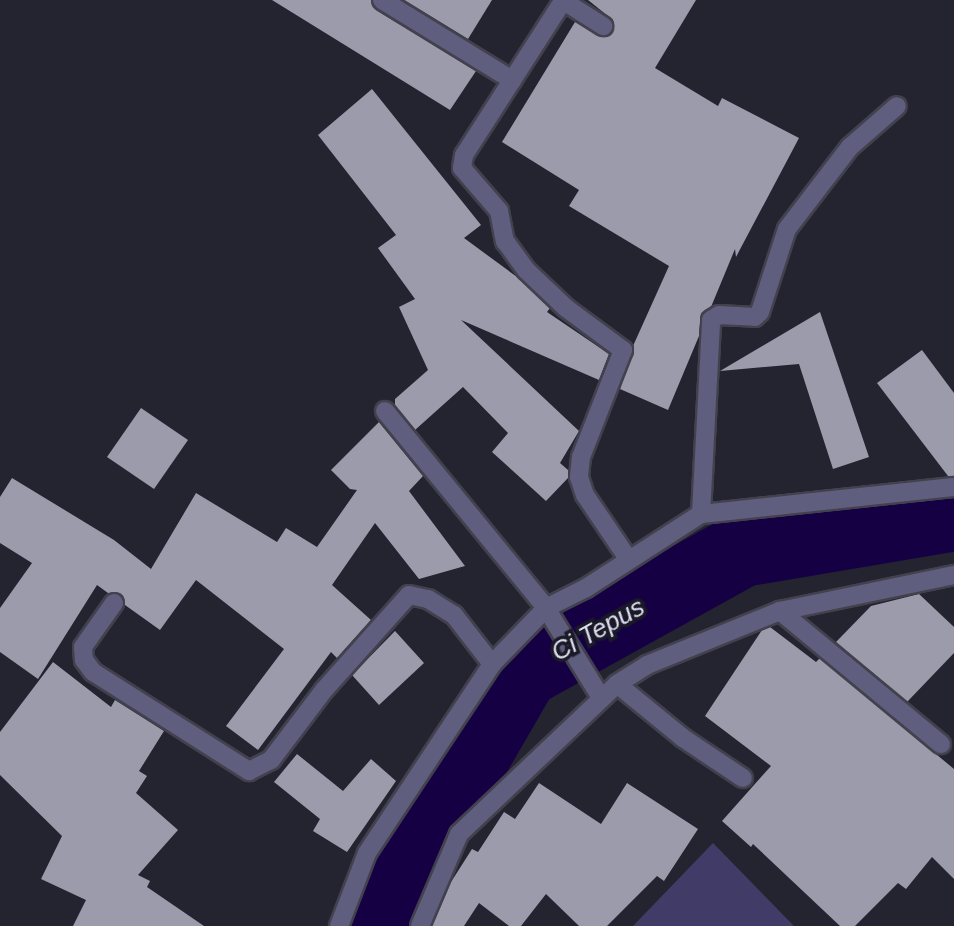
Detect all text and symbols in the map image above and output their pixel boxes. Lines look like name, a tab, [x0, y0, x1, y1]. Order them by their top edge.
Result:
water label: Ci Tepus	[546, 592, 650, 668]

